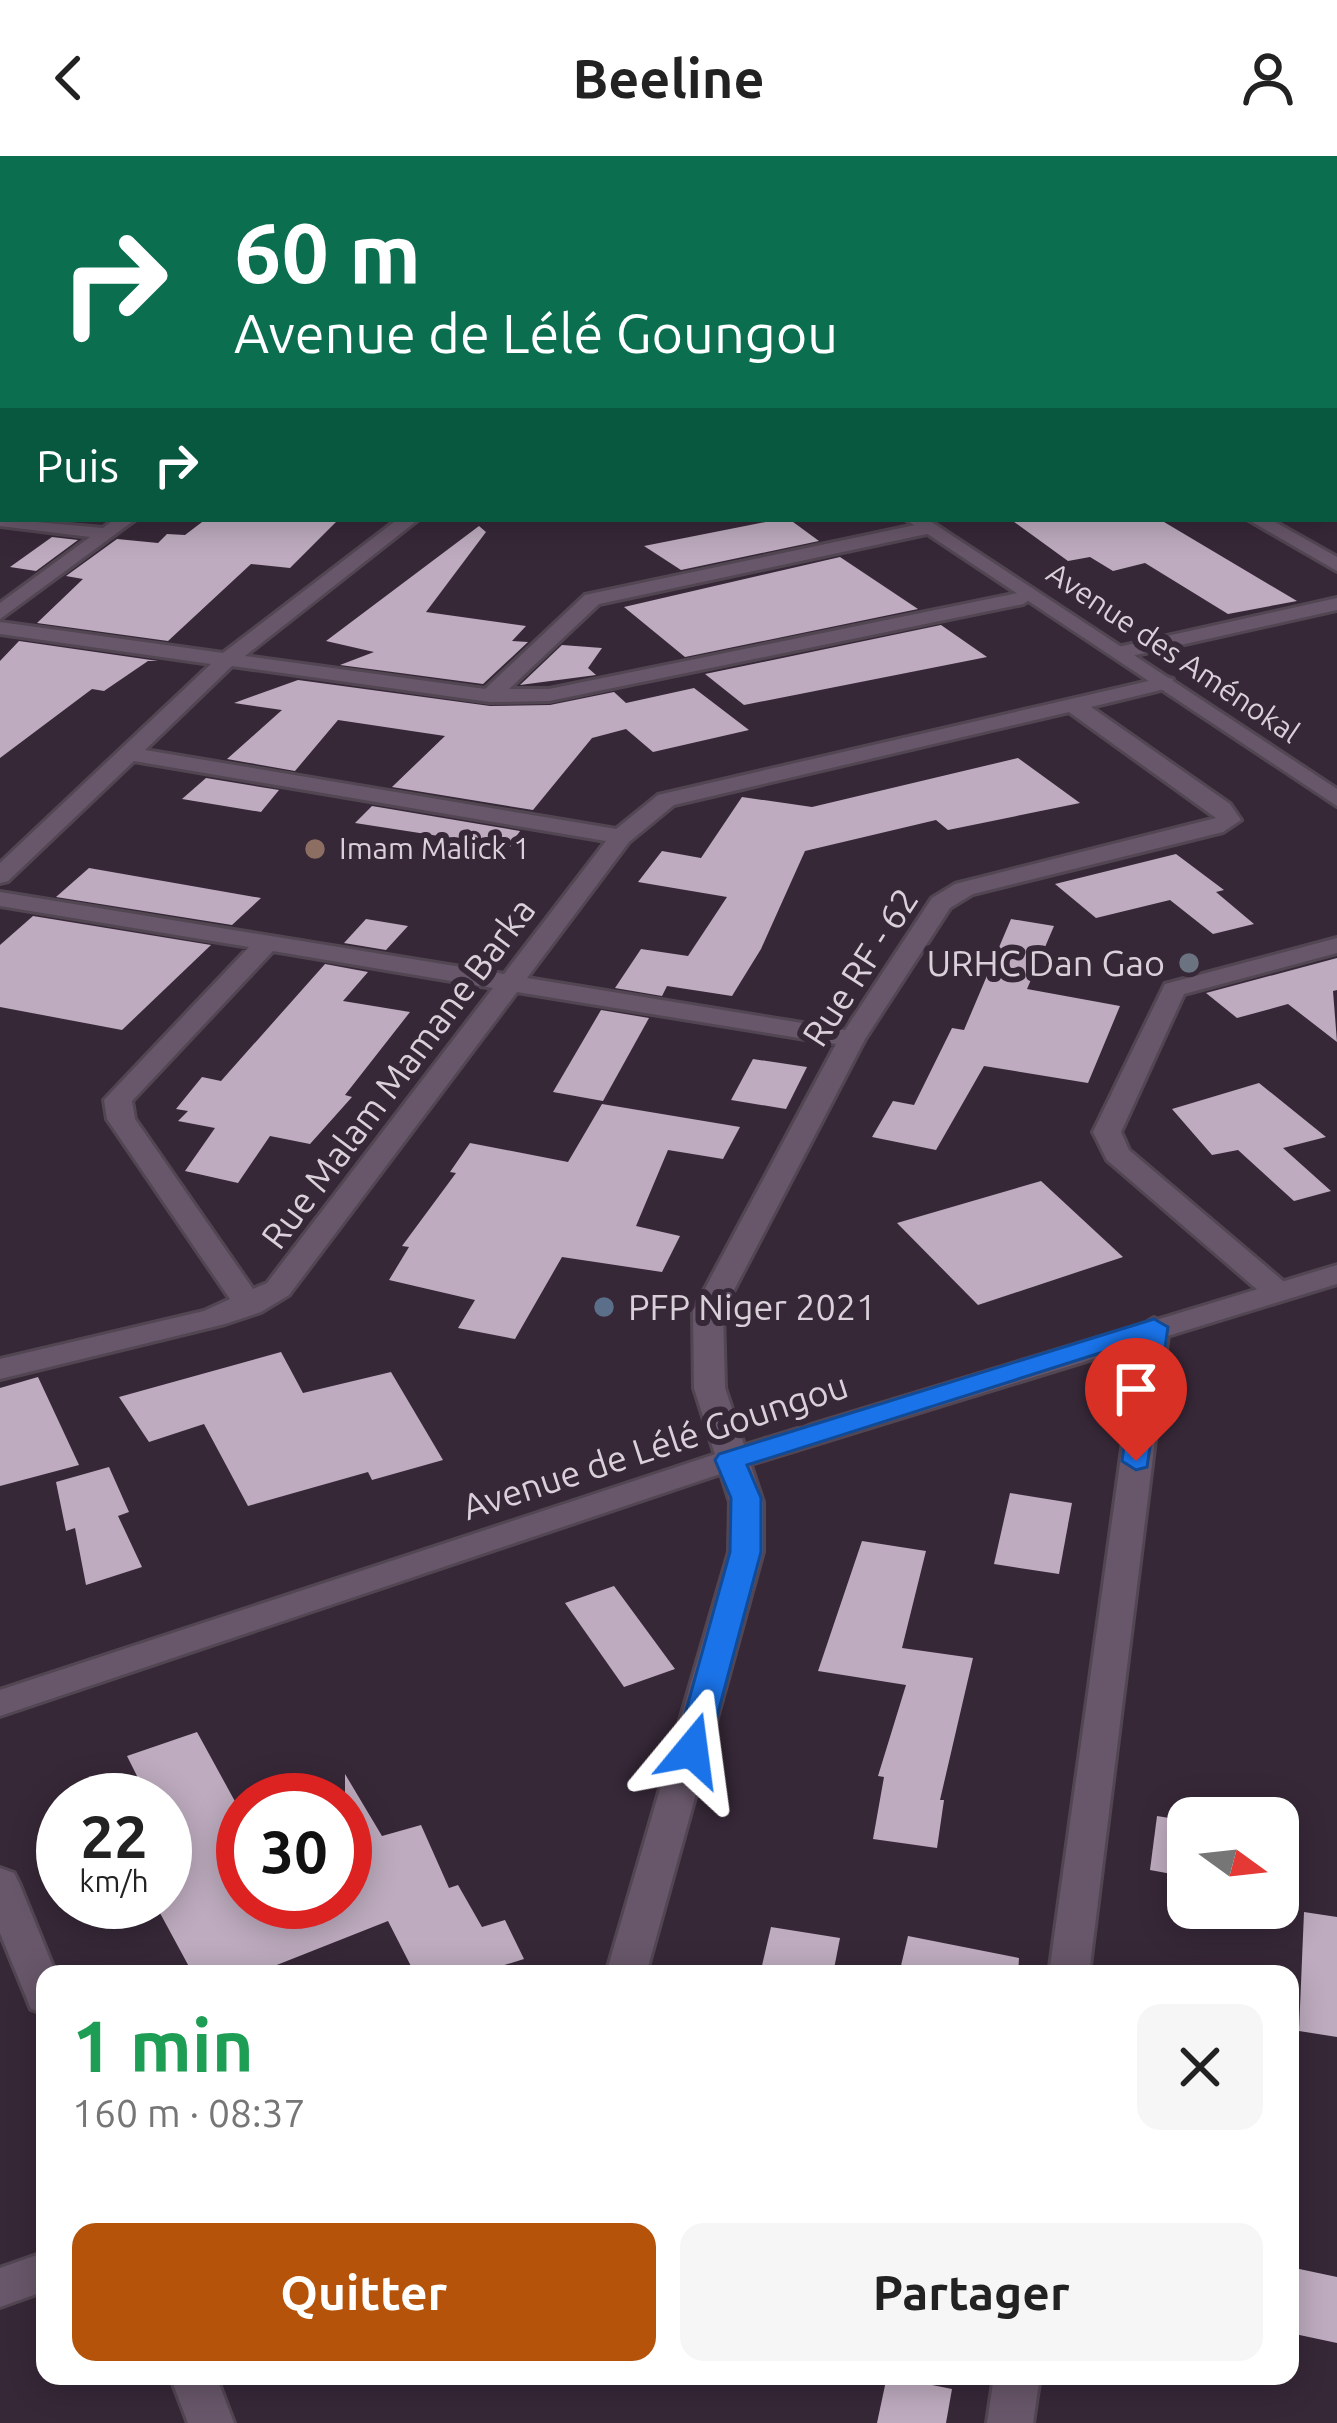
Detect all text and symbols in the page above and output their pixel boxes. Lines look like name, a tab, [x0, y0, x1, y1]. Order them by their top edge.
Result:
icon: back	[36, 45, 102, 111]
icon: person	[1235, 45, 1301, 111]
text: Beeline	[572, 48, 765, 108]
icon: right	[36, 204, 192, 360]
text: 60 m	[234, 205, 421, 299]
text: Avenue de Lélé Goungou	[234, 303, 838, 363]
icon: right	[143, 432, 209, 498]
text: Puis	[36, 440, 119, 491]
street label: Avenue des Aménokal	[1041, 555, 1306, 749]
place label: Imam Malick 1	[339, 831, 530, 865]
marker: Imam Malick 1	[302, 836, 328, 862]
street label: Rue RF - 62	[793, 880, 926, 1053]
street label: Rue Malam Mamane Barka	[252, 889, 543, 1256]
place label: URHC Dan Gao	[926, 942, 1165, 983]
marker: URHC Dan Gao	[1176, 950, 1202, 976]
place label: PFP Niger 2021	[628, 1286, 876, 1327]
marker: PFP Niger 2021	[591, 1294, 617, 1320]
pin	[1085, 1338, 1187, 1461]
icon: arrive	[1103, 1356, 1169, 1422]
street label: Avenue de Lélé Goungou	[457, 1364, 853, 1527]
position arrow	[629, 1687, 755, 1813]
speed limit sign: 30	[216, 1773, 372, 1929]
north arrow	[1167, 1797, 1299, 1929]
map controls	[1167, 1797, 1299, 1929]
text: 22	[80, 1802, 148, 1869]
text: km/h	[79, 1864, 149, 1898]
button: close	[1137, 2004, 1263, 2130]
text: 1 min	[72, 2005, 254, 2086]
text: 160 m · 08:37	[72, 2091, 306, 2134]
button: Quitter	[72, 2223, 656, 2361]
button: Partager	[680, 2223, 1263, 2361]

